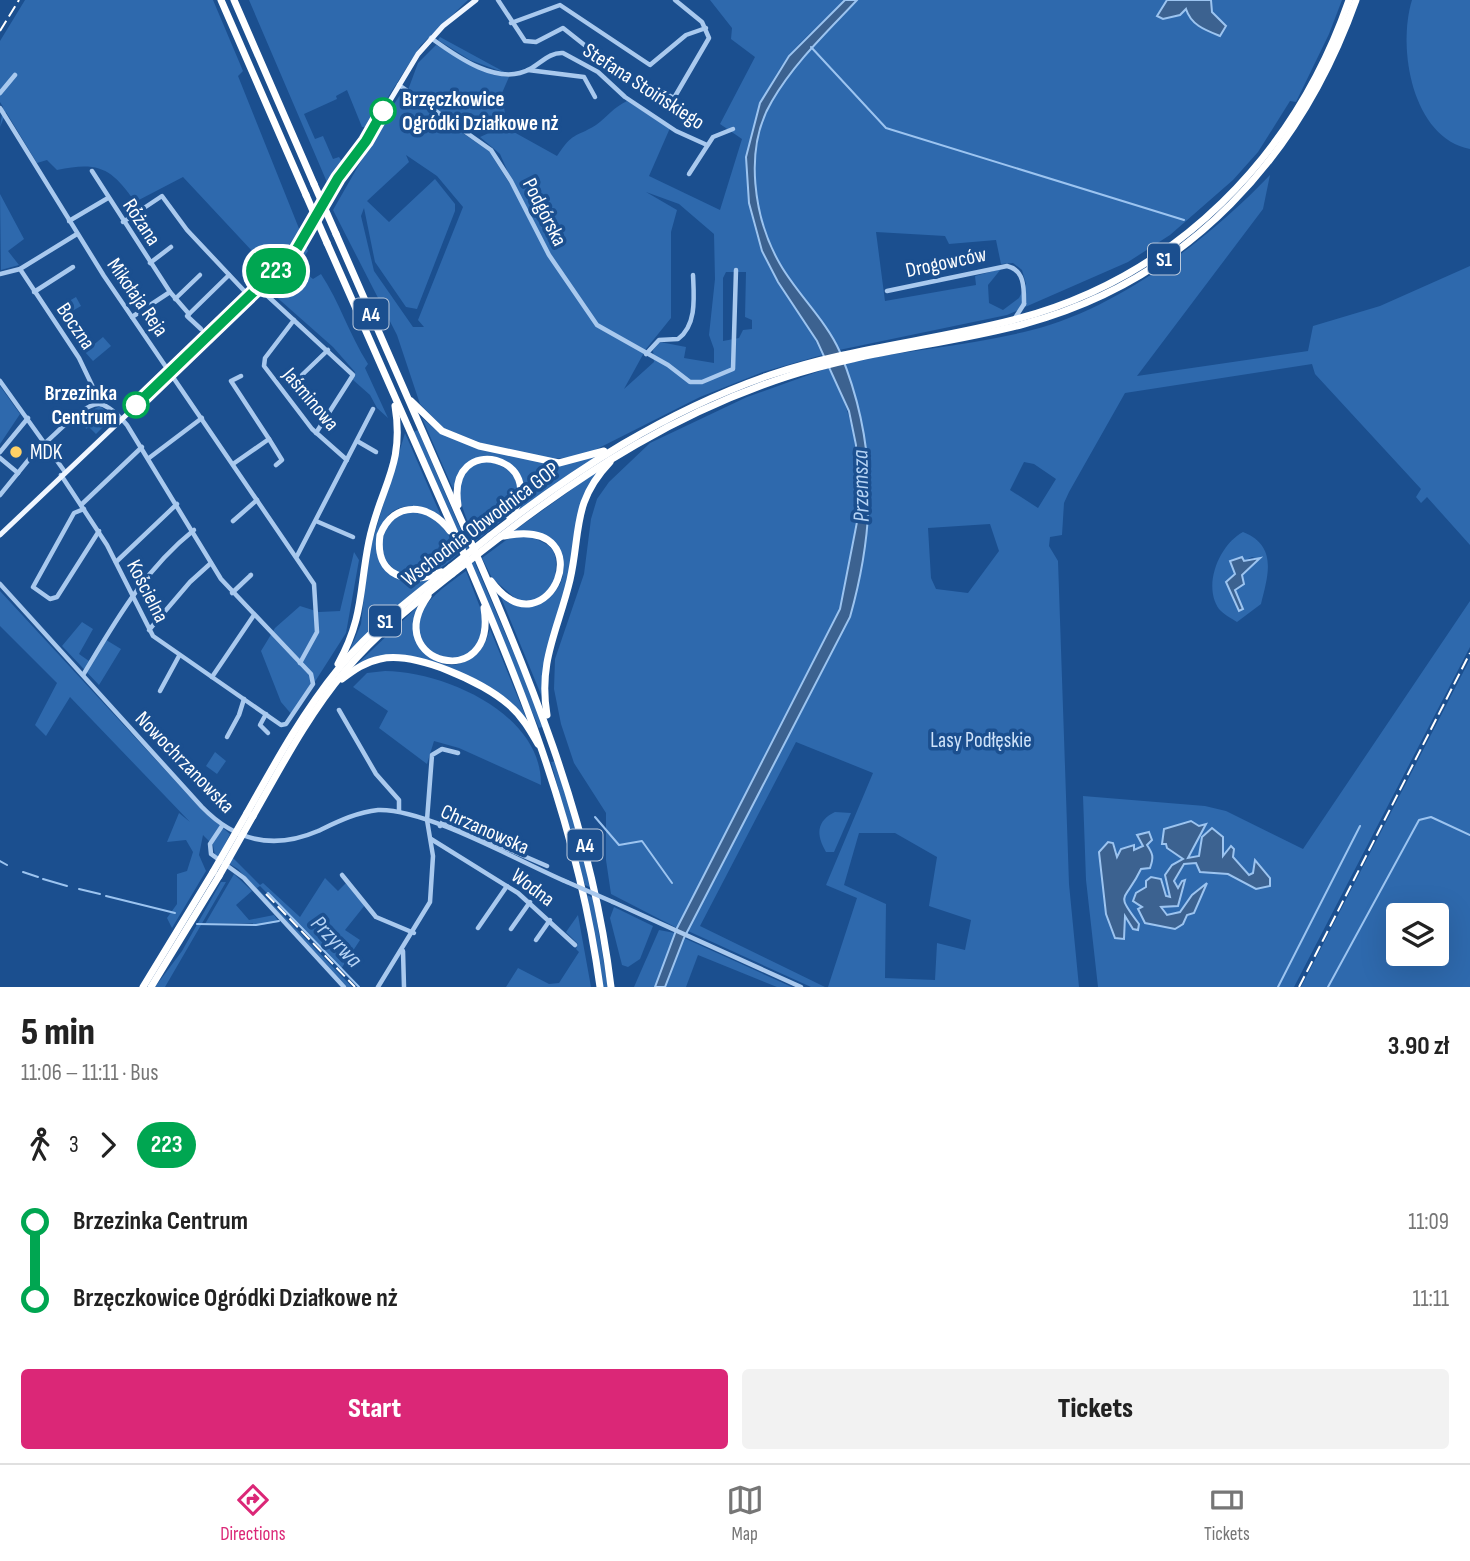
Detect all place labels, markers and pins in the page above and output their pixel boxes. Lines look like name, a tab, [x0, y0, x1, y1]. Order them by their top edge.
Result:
place label: Brzęczkowice Ogródki Działkowe nż	[402, 87, 559, 136]
marker: Brzęczkowice Ogródki Działkowe nż	[370, 98, 396, 124]
place label: Brzezinka Centrum	[45, 381, 117, 430]
marker: Brzezinka Centrum	[123, 392, 149, 418]
place label: MDK	[30, 440, 63, 465]
marker: MDK	[8, 444, 24, 460]

